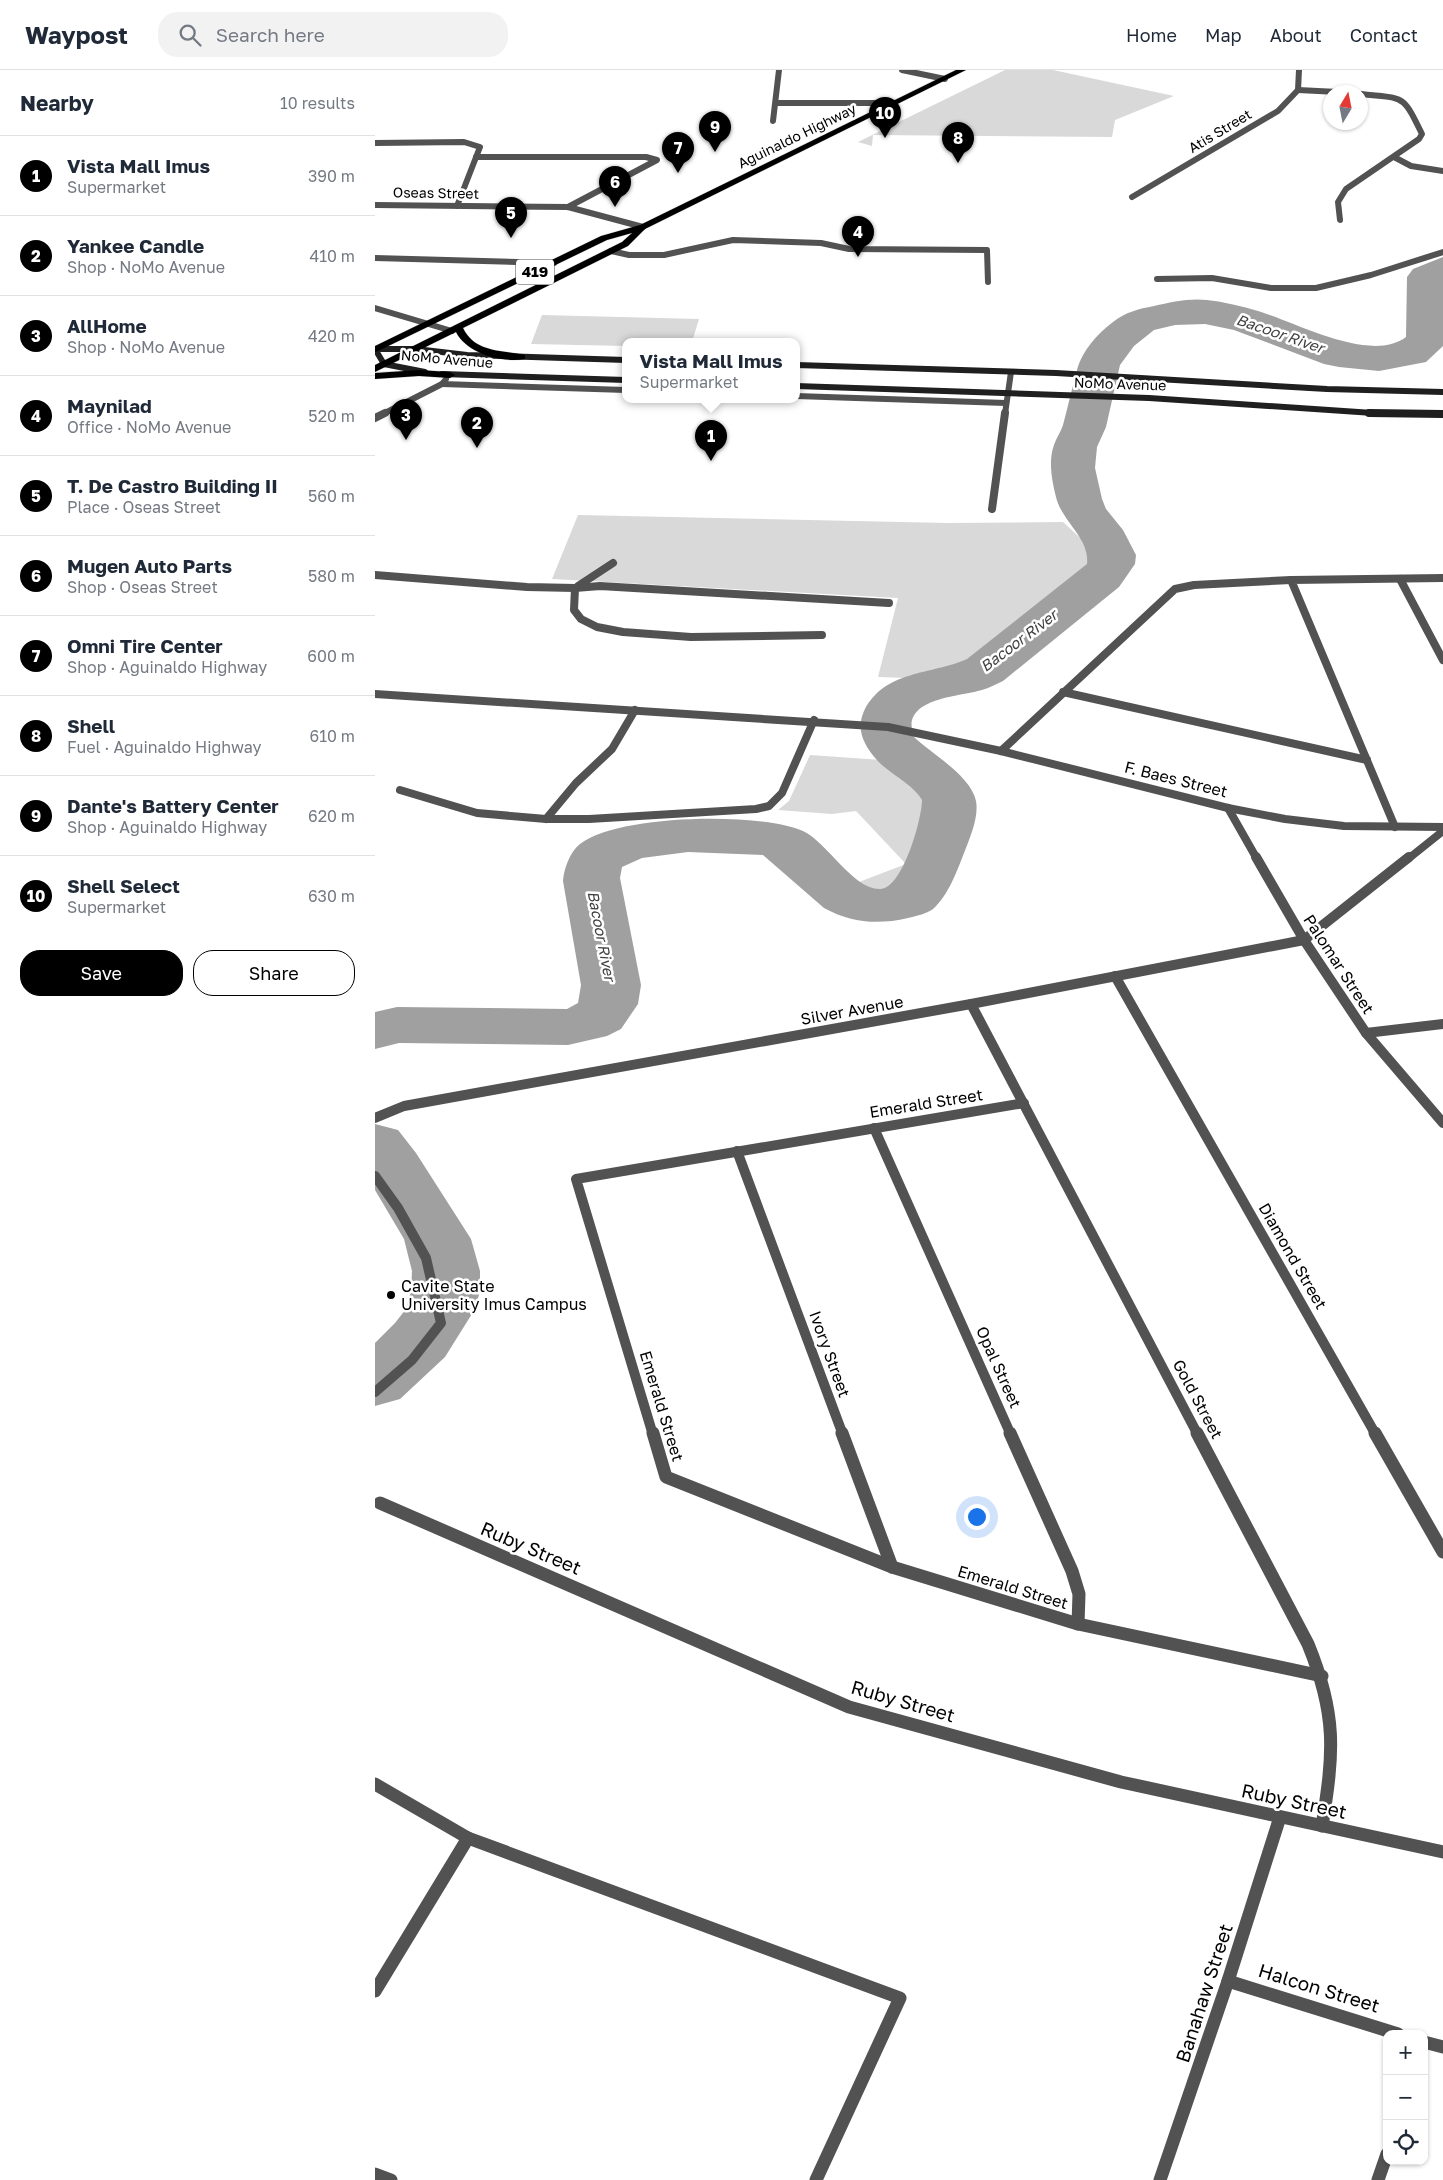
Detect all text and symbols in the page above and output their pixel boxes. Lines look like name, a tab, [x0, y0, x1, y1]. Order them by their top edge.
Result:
search box	[158, 12, 508, 57]
text: Waypost	[25, 20, 128, 49]
icon: search	[176, 21, 204, 49]
text: Search here	[216, 23, 325, 46]
text: Home	[1126, 24, 1177, 46]
text: Map	[1205, 24, 1242, 46]
text: About	[1270, 24, 1322, 46]
text: Contact	[1350, 24, 1418, 46]
north arrow	[1323, 85, 1368, 130]
text: Nearby	[20, 90, 94, 116]
text: 10 results	[280, 93, 355, 113]
pin: 10	[869, 97, 901, 138]
street label: Aguinaldo Highway	[735, 99, 859, 172]
street label: Atis Street	[1185, 105, 1254, 156]
pin: 9	[699, 111, 731, 152]
pin: 8	[942, 122, 974, 163]
pin: 7	[662, 132, 694, 173]
text: Vista Mall Imus	[67, 154, 210, 177]
text: 1	[32, 166, 40, 186]
text: 390 m	[308, 166, 355, 186]
pin: 6	[599, 166, 631, 207]
text: Supermarket	[67, 177, 166, 197]
street label: Oseas Street	[393, 183, 479, 202]
pin: 5	[495, 197, 527, 238]
pin: 4	[842, 216, 874, 257]
text: Yankee Candle	[67, 234, 204, 257]
text: 2	[31, 246, 41, 266]
text: 410 m	[309, 246, 355, 266]
text: Shop · NoMo Avenue	[67, 257, 225, 277]
road number: 419	[516, 260, 554, 284]
water label: Bacoor River	[1234, 310, 1328, 357]
text: AllHome	[67, 314, 147, 337]
text: 3	[31, 326, 41, 346]
text: 420 m	[308, 326, 355, 346]
text: Shop · NoMo Avenue	[67, 337, 225, 357]
popup	[622, 338, 800, 403]
street label: NoMo Avenue	[400, 346, 494, 371]
text: Vista Mall Imus	[639, 349, 783, 372]
text: Supermarket	[639, 372, 739, 392]
street label: NoMo Avenue	[1074, 373, 1166, 394]
text: Maynilad	[67, 394, 152, 417]
pin: 3	[390, 399, 422, 440]
text: 4	[31, 406, 41, 426]
text: 520 m	[308, 406, 355, 426]
pin: 2	[461, 407, 493, 448]
text: Office · NoMo Avenue	[67, 417, 231, 437]
pin: 1	[695, 420, 727, 461]
text: T. De Castro Building II	[67, 474, 278, 497]
text: 5	[31, 486, 41, 506]
text: 560 m	[308, 486, 355, 506]
text: Place · Oseas Street	[67, 497, 221, 517]
text: Mugen Auto Parts	[67, 554, 232, 577]
text: 6	[31, 566, 41, 586]
text: 580 m	[308, 566, 355, 586]
text: Shop · Oseas Street	[67, 577, 218, 597]
water label: Bacoor River	[977, 604, 1062, 675]
text: Omni Tire Center	[67, 634, 223, 657]
text: 7	[32, 646, 40, 666]
text: 600 m	[307, 646, 355, 666]
text: Shop · Aguinaldo Highway	[67, 657, 267, 677]
text: Shell	[67, 714, 115, 737]
text: 8	[31, 726, 41, 746]
text: 610 m	[309, 726, 355, 746]
text: Fuel · Aguinaldo Highway	[67, 737, 261, 757]
street label: F. Baes Street	[1123, 757, 1229, 801]
text: Dante's Battery Center	[67, 794, 279, 817]
text: 9	[31, 806, 41, 826]
text: 620 m	[308, 806, 355, 826]
text: Shop · Aguinaldo Highway	[67, 817, 267, 837]
text: Shell Select	[67, 874, 180, 897]
text: 10	[27, 886, 45, 906]
text: 630 m	[308, 886, 355, 906]
water label: Bacoor River	[584, 889, 620, 984]
text: Supermarket	[67, 897, 166, 917]
street label: Palomar Street	[1299, 910, 1379, 1018]
button: Save	[20, 950, 183, 996]
button: Share	[193, 950, 355, 996]
street label: Silver Avenue	[799, 991, 905, 1029]
street label: Emerald Street	[868, 1084, 984, 1122]
street label: Diamond Street	[1255, 1199, 1331, 1313]
place label: Cavite State University Imus Campus	[401, 1276, 587, 1314]
marker: Cavite State University Imus Campus	[385, 1289, 397, 1301]
street label: Ivory Street	[805, 1308, 855, 1400]
street label: Opal Street	[972, 1323, 1026, 1411]
street label: Emerald Street	[636, 1348, 688, 1464]
street label: Gold Street	[1169, 1356, 1227, 1442]
your location	[964, 1504, 990, 1530]
street label: Ruby Street	[477, 1516, 585, 1579]
street label: Emerald Street	[955, 1561, 1071, 1613]
street label: Ruby Street	[849, 1675, 958, 1726]
street label: Ruby Street	[1239, 1778, 1349, 1823]
street label: Banahaw Street	[1170, 1921, 1237, 2065]
street label: Halcon Street	[1256, 1958, 1383, 2017]
map controls	[1383, 2030, 1428, 2165]
button: +	[1383, 2030, 1428, 2075]
button: −	[1383, 2075, 1428, 2120]
button: locate	[1383, 2120, 1428, 2165]

